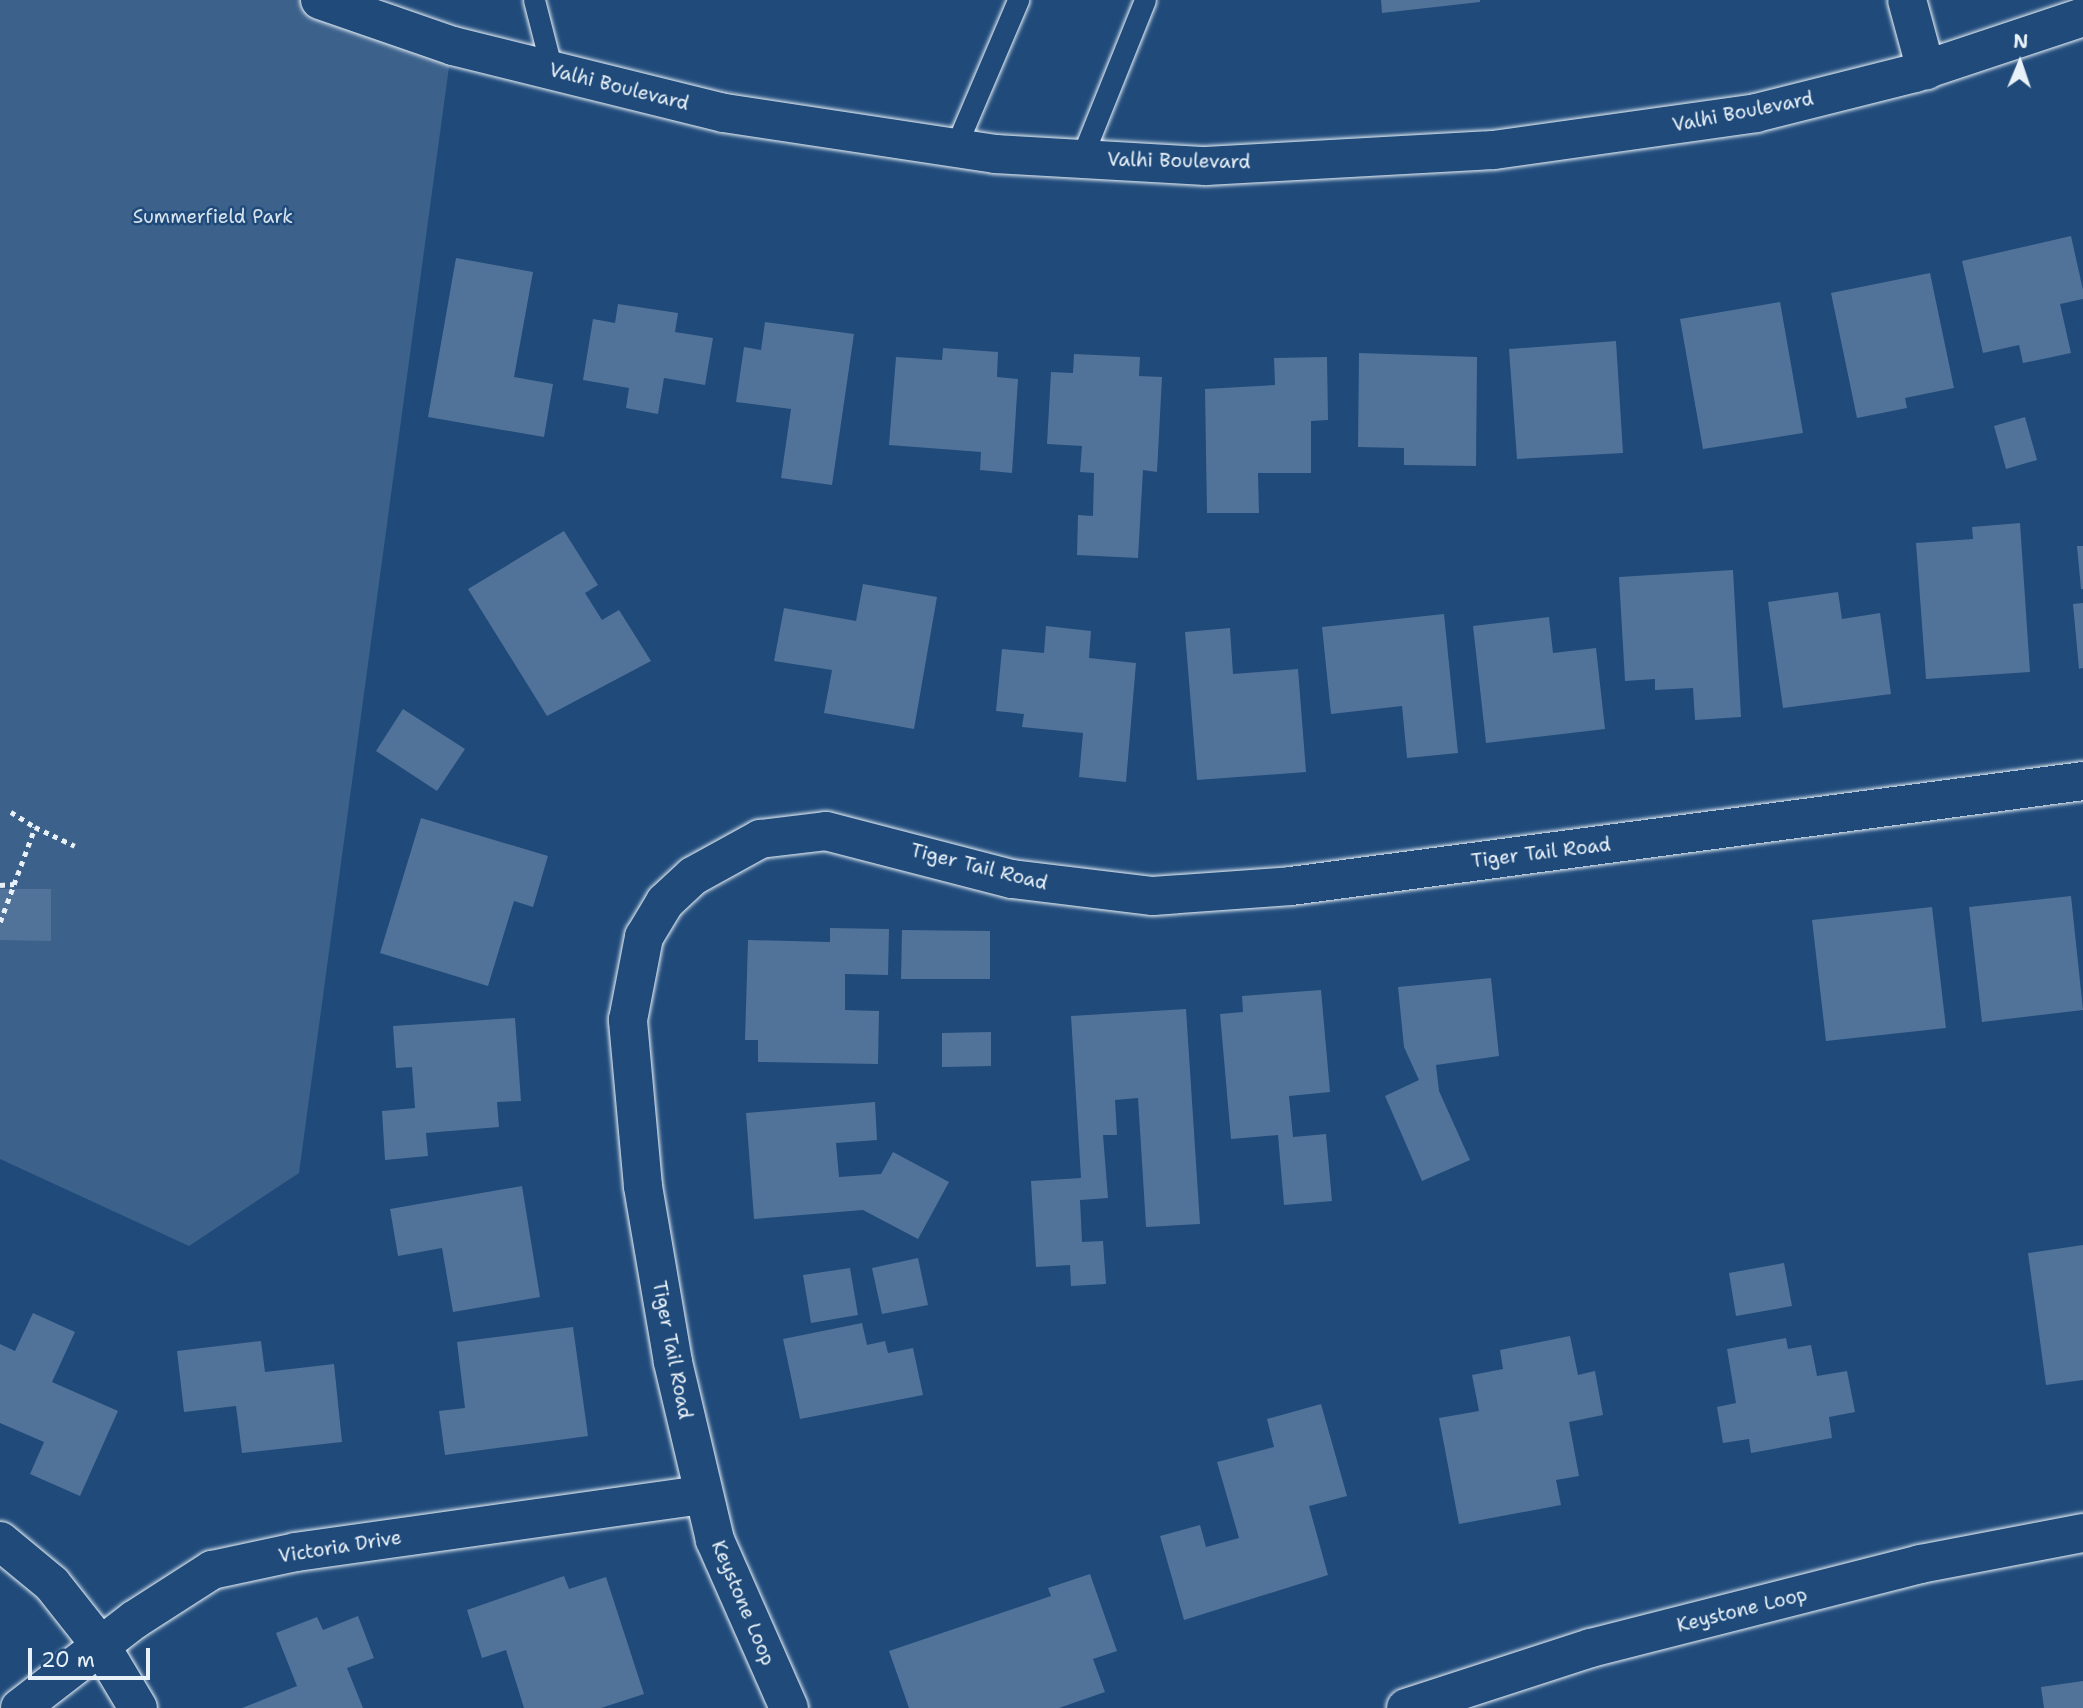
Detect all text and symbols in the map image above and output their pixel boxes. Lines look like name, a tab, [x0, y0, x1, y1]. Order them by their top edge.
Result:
north arrow	[1985, 28, 2055, 98]
text: N	[2013, 29, 2029, 54]
street label: Valhi Boulevard	[547, 59, 691, 115]
street label: Valhi Boulevard	[1670, 87, 1816, 137]
street label: Valhi Boulevard	[1107, 148, 1251, 174]
park label: Summerfield Park	[133, 206, 293, 228]
street label: Tiger Tail Road	[1470, 833, 1612, 873]
street label: Tiger Tail Road	[908, 839, 1050, 895]
street label: Tiger Tail Road	[647, 1279, 697, 1421]
street label: Victoria Drive	[277, 1526, 403, 1568]
street label: Keystone Loop	[706, 1537, 780, 1669]
street label: Keystone Loop	[1674, 1583, 1810, 1637]
scale bar	[32, 1634, 154, 1678]
text: 20 m	[41, 1646, 95, 1674]

